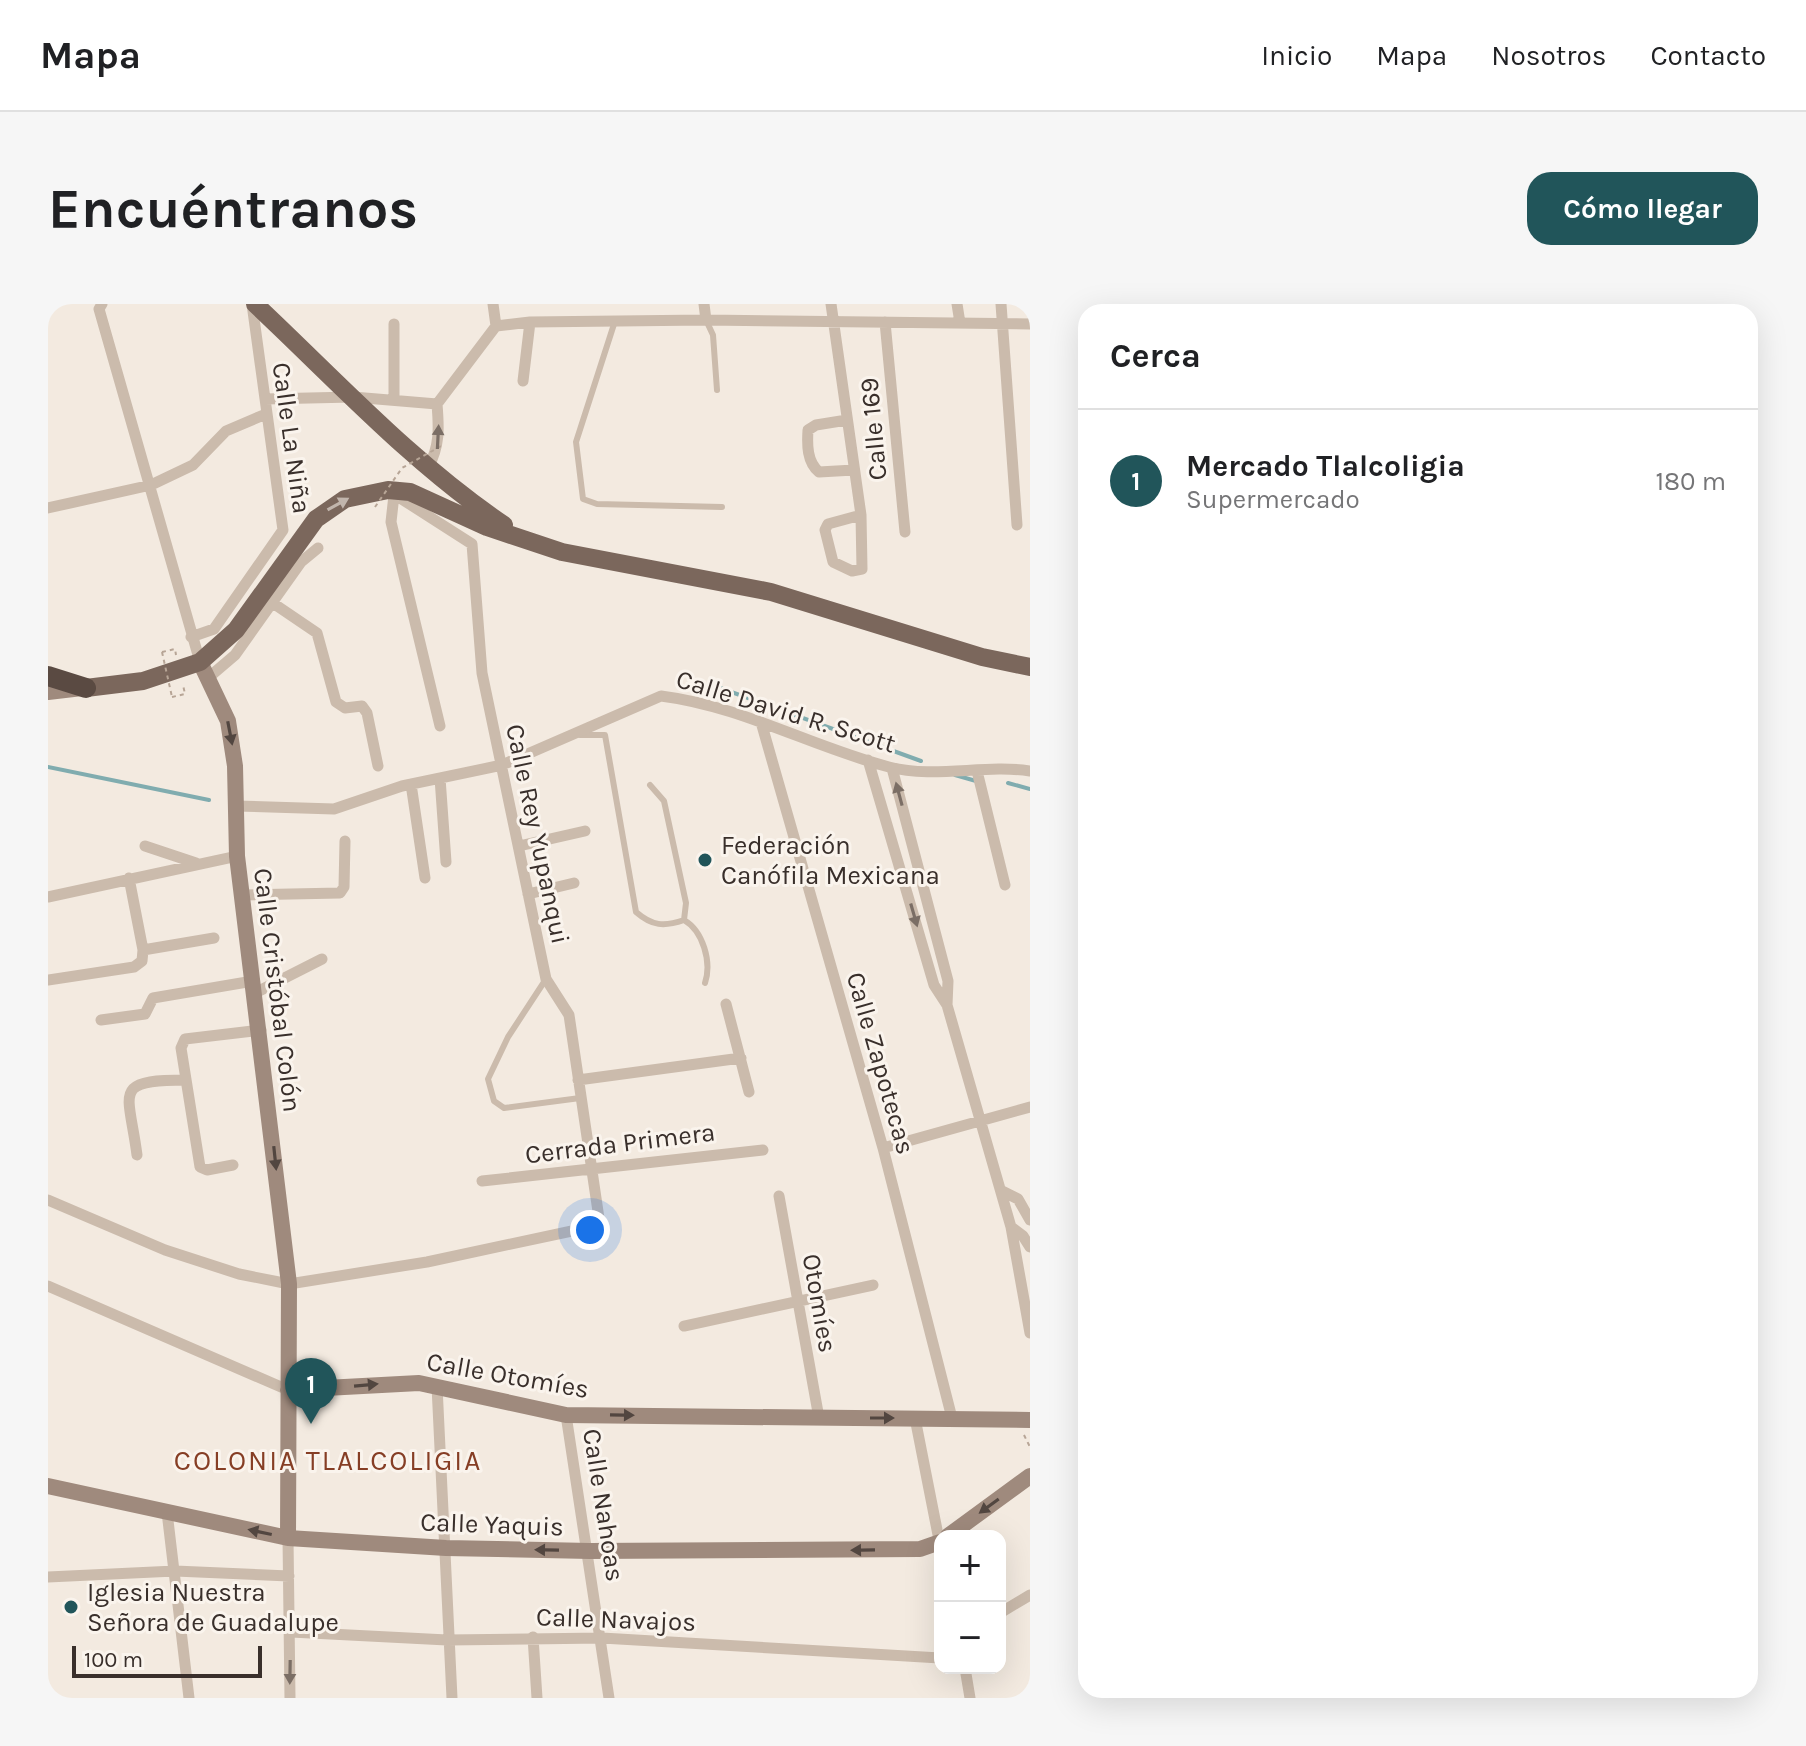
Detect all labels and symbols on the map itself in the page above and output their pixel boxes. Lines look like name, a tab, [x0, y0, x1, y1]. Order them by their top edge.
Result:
street label: Calle La Niña	[266, 360, 317, 516]
street label: Calle 169	[854, 376, 893, 482]
one-way arrow	[432, 424, 445, 449]
one-way arrow	[327, 497, 349, 511]
street label: Calle David R. Scott	[672, 663, 900, 760]
one-way arrow	[224, 721, 236, 746]
street label: Calle Rey Yupanqui	[499, 721, 576, 947]
one-way arrow	[892, 781, 904, 806]
place label: Federación Canófila Mexicana	[721, 830, 940, 891]
marker: Federación Canófila Mexicana	[696, 851, 714, 869]
street label: Calle Cristóbal Colón	[247, 866, 308, 1114]
one-way arrow	[908, 903, 921, 927]
street label: Calle Zapotecas	[840, 969, 921, 1158]
street label: Cerrada Primera	[523, 1116, 717, 1171]
one-way arrow	[269, 1146, 282, 1171]
your location	[570, 1210, 610, 1250]
street label: Otomíes	[796, 1251, 843, 1355]
street label: Calle Otomíes	[424, 1346, 591, 1405]
pin: 1	[285, 1358, 337, 1424]
one-way arrow	[354, 1378, 379, 1391]
one-way arrow	[610, 1409, 635, 1422]
one-way arrow	[870, 1412, 895, 1424]
street label: Calle Nahoas	[576, 1426, 631, 1584]
district label: COLONIA TLALCOLIGIA	[174, 1444, 482, 1477]
one-way arrow	[978, 1498, 1000, 1514]
street label: Calle Yaquis	[420, 1507, 564, 1542]
one-way arrow	[247, 1525, 272, 1538]
one-way arrow	[534, 1544, 559, 1557]
one-way arrow	[850, 1544, 875, 1557]
place label: Iglesia Nuestra Señora de Guadalupe	[87, 1577, 339, 1638]
marker: Iglesia Nuestra Señora de Guadalupe	[62, 1598, 80, 1616]
street label: Calle Navajos	[536, 1601, 696, 1638]
scale bar	[72, 1642, 262, 1678]
one-way arrow	[284, 1660, 296, 1685]

